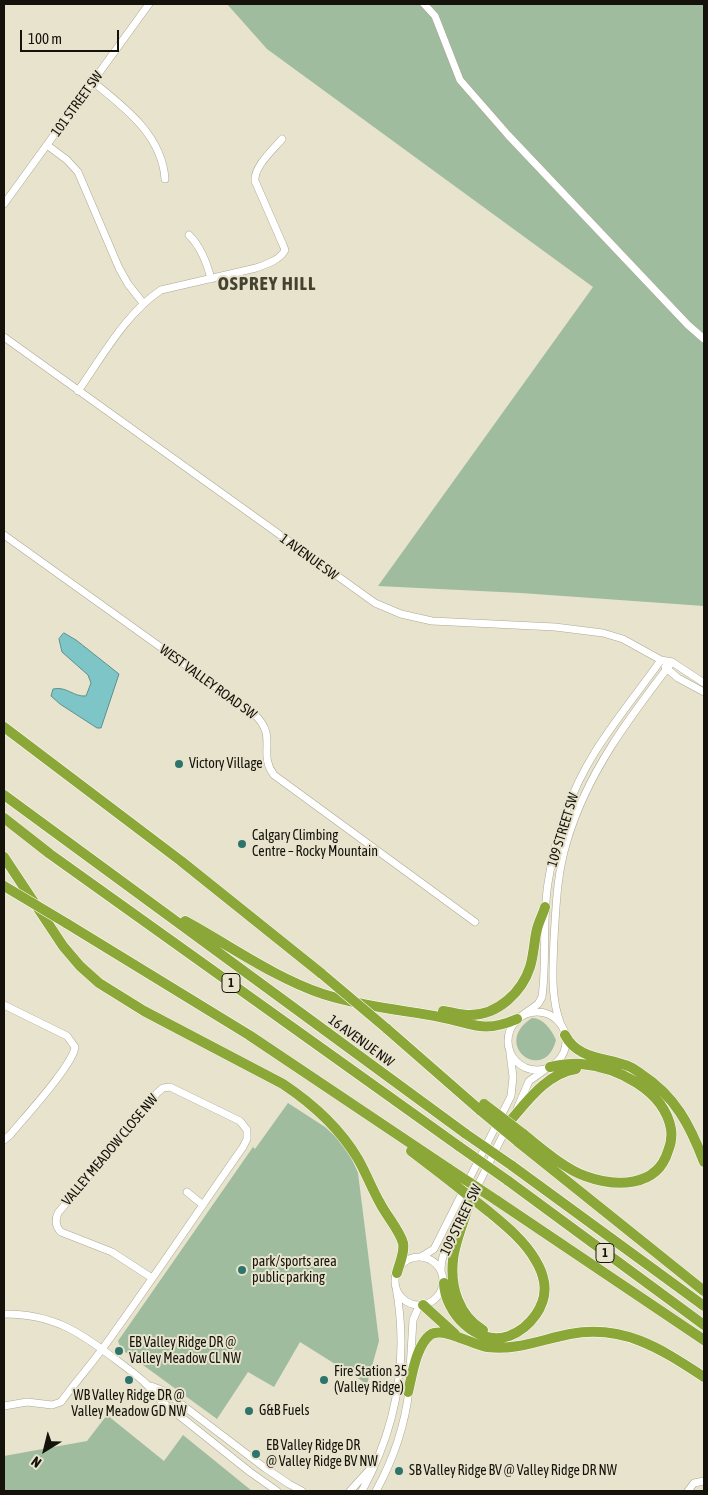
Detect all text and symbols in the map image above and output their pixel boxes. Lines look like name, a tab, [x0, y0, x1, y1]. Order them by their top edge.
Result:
scale bar	[22, 20, 121, 52]
text: 100 m	[28, 30, 62, 47]
street label: 101 STREET SW	[48, 68, 106, 140]
district label: OSPREY HILL	[216, 273, 318, 295]
street label: 1 AVENUE SW	[276, 530, 342, 584]
street label: WEST VALLEY ROAD SW	[156, 641, 260, 723]
place label: Victory Village	[189, 756, 263, 772]
marker: Victory Village	[173, 758, 185, 770]
street label: 109 STREET SW	[544, 791, 582, 869]
place label: Calgary Climbing Centre – Rocky Mountain	[252, 828, 378, 860]
marker: Calgary Climbing Centre – Rocky Mountain	[236, 838, 248, 850]
road number: 1	[222, 974, 240, 992]
street label: 16 AVENUE NW	[325, 1011, 397, 1071]
street label: VALLEY MEADOW CLOSE NW	[58, 1091, 162, 1209]
street label: 109 STREET SW	[437, 1182, 485, 1258]
road number: 1	[596, 1244, 614, 1262]
place label: park/sports area public parking	[252, 1254, 337, 1286]
marker: park/sports area public parking	[236, 1264, 248, 1276]
place label: EB Valley Ridge DR @ Valley Meadow CL NW	[129, 1335, 241, 1368]
marker: EB Valley Ridge DR @ Valley Meadow CL NW	[113, 1345, 125, 1357]
place label: Fire Station 35 (Valley Ridge)	[334, 1364, 407, 1396]
marker: WB Valley Ridge DR @ Valley Meadow GD NW	[123, 1374, 135, 1386]
marker: Fire Station 35 (Valley Ridge)	[318, 1374, 330, 1386]
place label: WB Valley Ridge DR @ Valley Meadow GD NW	[71, 1388, 187, 1420]
place label: G&B Fuels	[259, 1403, 310, 1419]
marker: G&B Fuels	[243, 1405, 255, 1417]
north arrow	[20, 1425, 70, 1475]
place label: EB Valley Ridge DR @ Valley Ridge BV NW	[266, 1438, 378, 1470]
marker: EB Valley Ridge DR @ Valley Ridge BV NW	[250, 1448, 262, 1460]
text: N	[28, 1453, 44, 1471]
place label: SB Valley Ridge BV @ Valley Ridge DR NW	[409, 1463, 617, 1479]
marker: SB Valley Ridge BV @ Valley Ridge DR NW	[393, 1465, 405, 1477]

